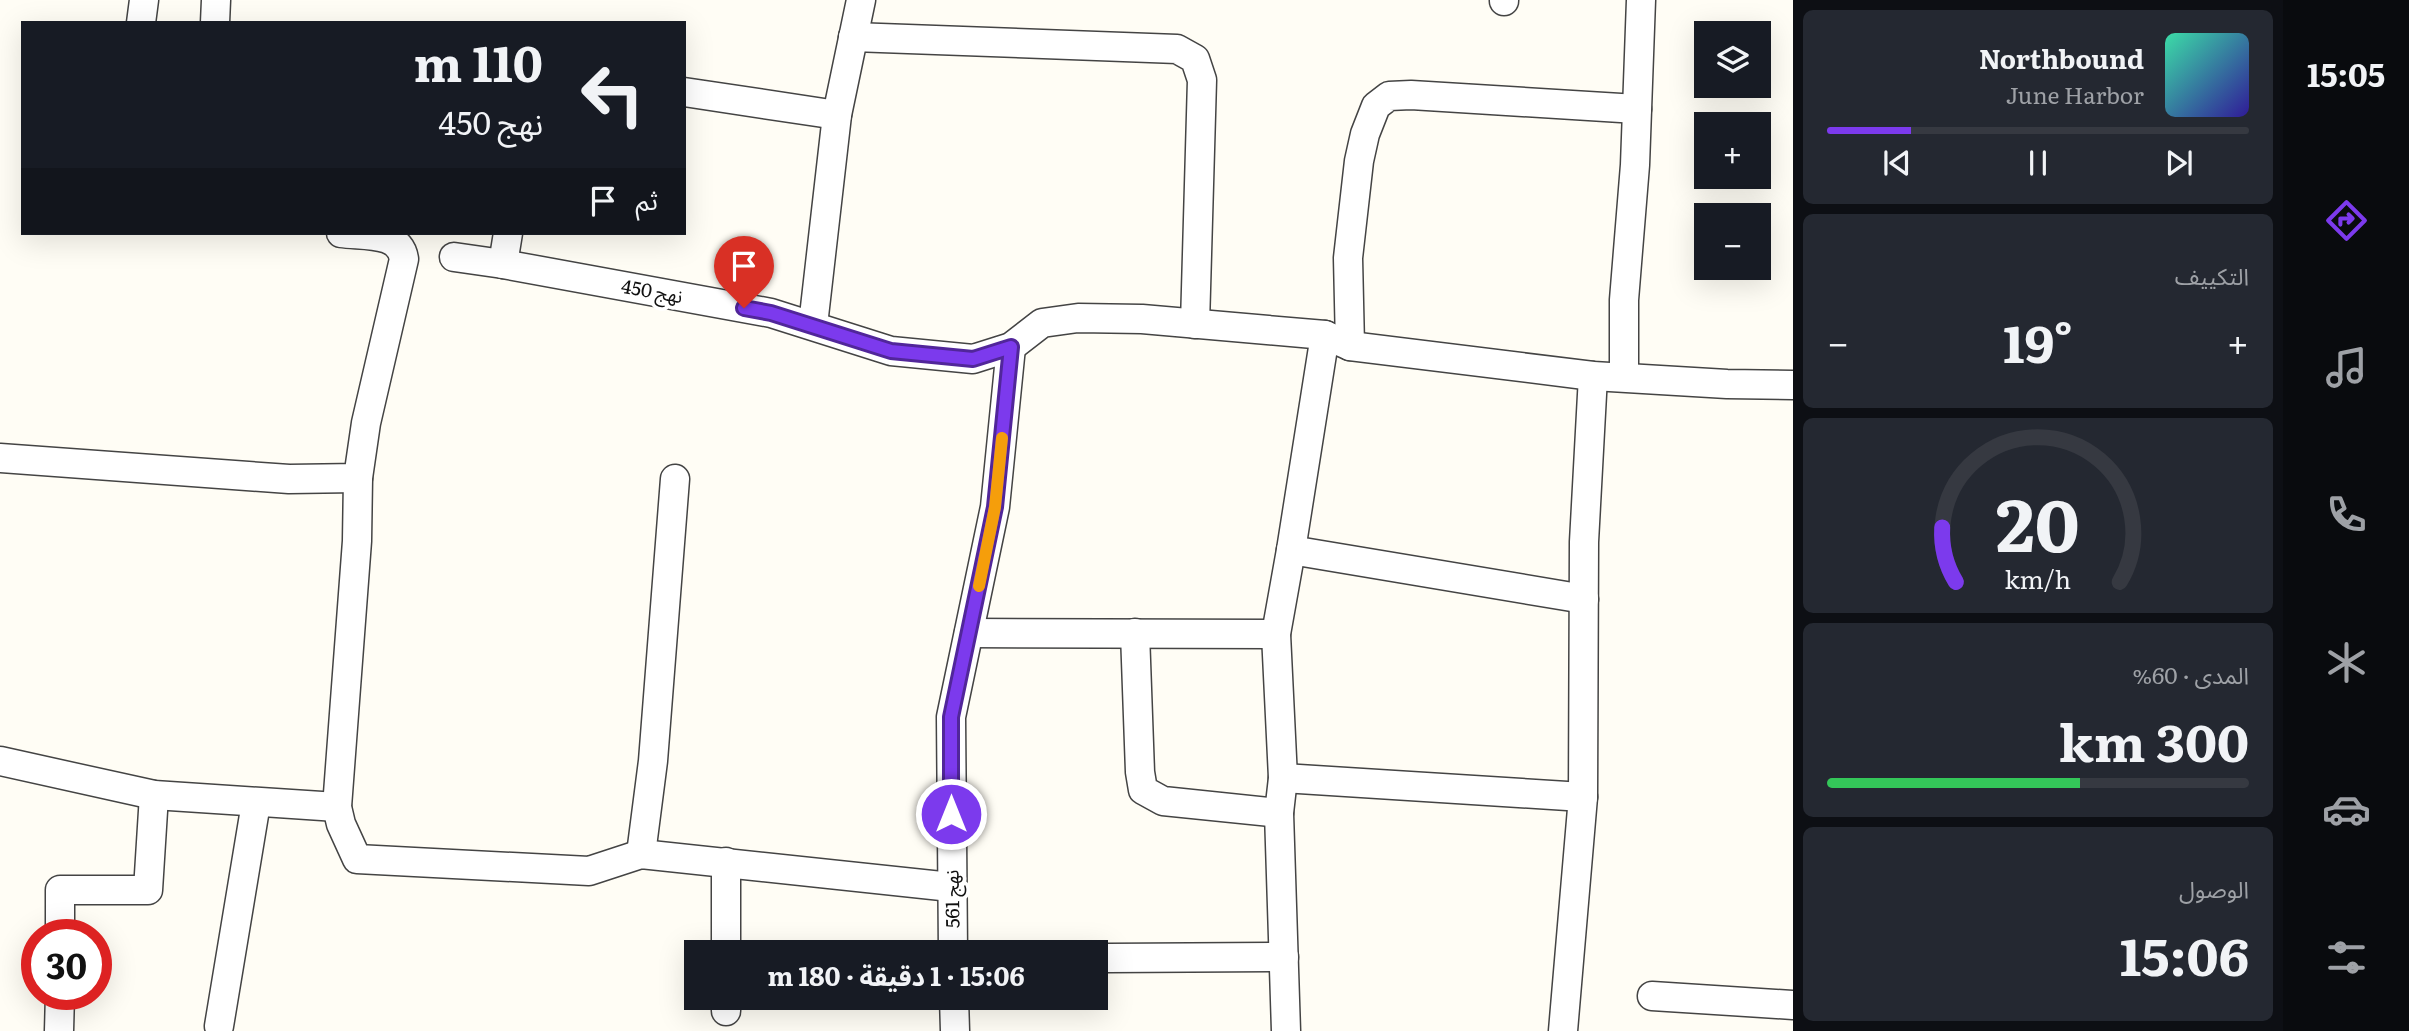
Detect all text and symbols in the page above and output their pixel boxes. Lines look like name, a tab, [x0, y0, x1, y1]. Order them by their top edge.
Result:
map controls	[1694, 21, 1771, 280]
button: layers	[1694, 21, 1771, 98]
text: 110 m	[414, 24, 543, 97]
text: Northbound	[1979, 38, 2144, 77]
icon: left	[567, 49, 658, 140]
text: 15:05	[2307, 49, 2385, 97]
text: June Harbor	[2006, 77, 2144, 111]
text: نهج 450	[439, 97, 543, 145]
button: +	[1694, 112, 1771, 189]
icon: previous	[1878, 144, 1916, 182]
icon: pause	[2019, 144, 2057, 182]
icon: next	[2160, 144, 2198, 182]
text: ثم	[636, 179, 658, 218]
icon: arrive	[584, 182, 622, 220]
icon: directions	[2322, 196, 2371, 245]
button: −	[1694, 203, 1771, 280]
pin	[714, 236, 774, 308]
icon: arrive	[725, 247, 763, 285]
text: التكييف	[2175, 258, 2249, 292]
street label: نهج 450	[619, 271, 685, 311]
text: 19°	[2003, 302, 2073, 379]
text: −	[1827, 312, 1849, 369]
text: +	[2227, 312, 2249, 369]
icon: music	[2322, 343, 2371, 392]
text: 20	[1996, 466, 2080, 574]
icon: phone	[2322, 490, 2371, 539]
text: km/h	[2005, 559, 2071, 596]
icon: climate	[2322, 638, 2371, 687]
text: المدى · 60%	[2132, 657, 2249, 691]
text: 300 km	[2059, 701, 2249, 778]
position arrow	[914, 777, 988, 851]
icon: car	[2322, 785, 2371, 834]
street label: نهج 561	[936, 870, 968, 928]
text: الوصول	[2179, 871, 2249, 905]
text: 15:06	[2120, 915, 2249, 992]
speed limit sign: 30	[21, 919, 112, 1010]
icon: filters	[2322, 933, 2371, 982]
text: 15:06 · 1 دقيقة · 180 m	[767, 955, 1025, 994]

